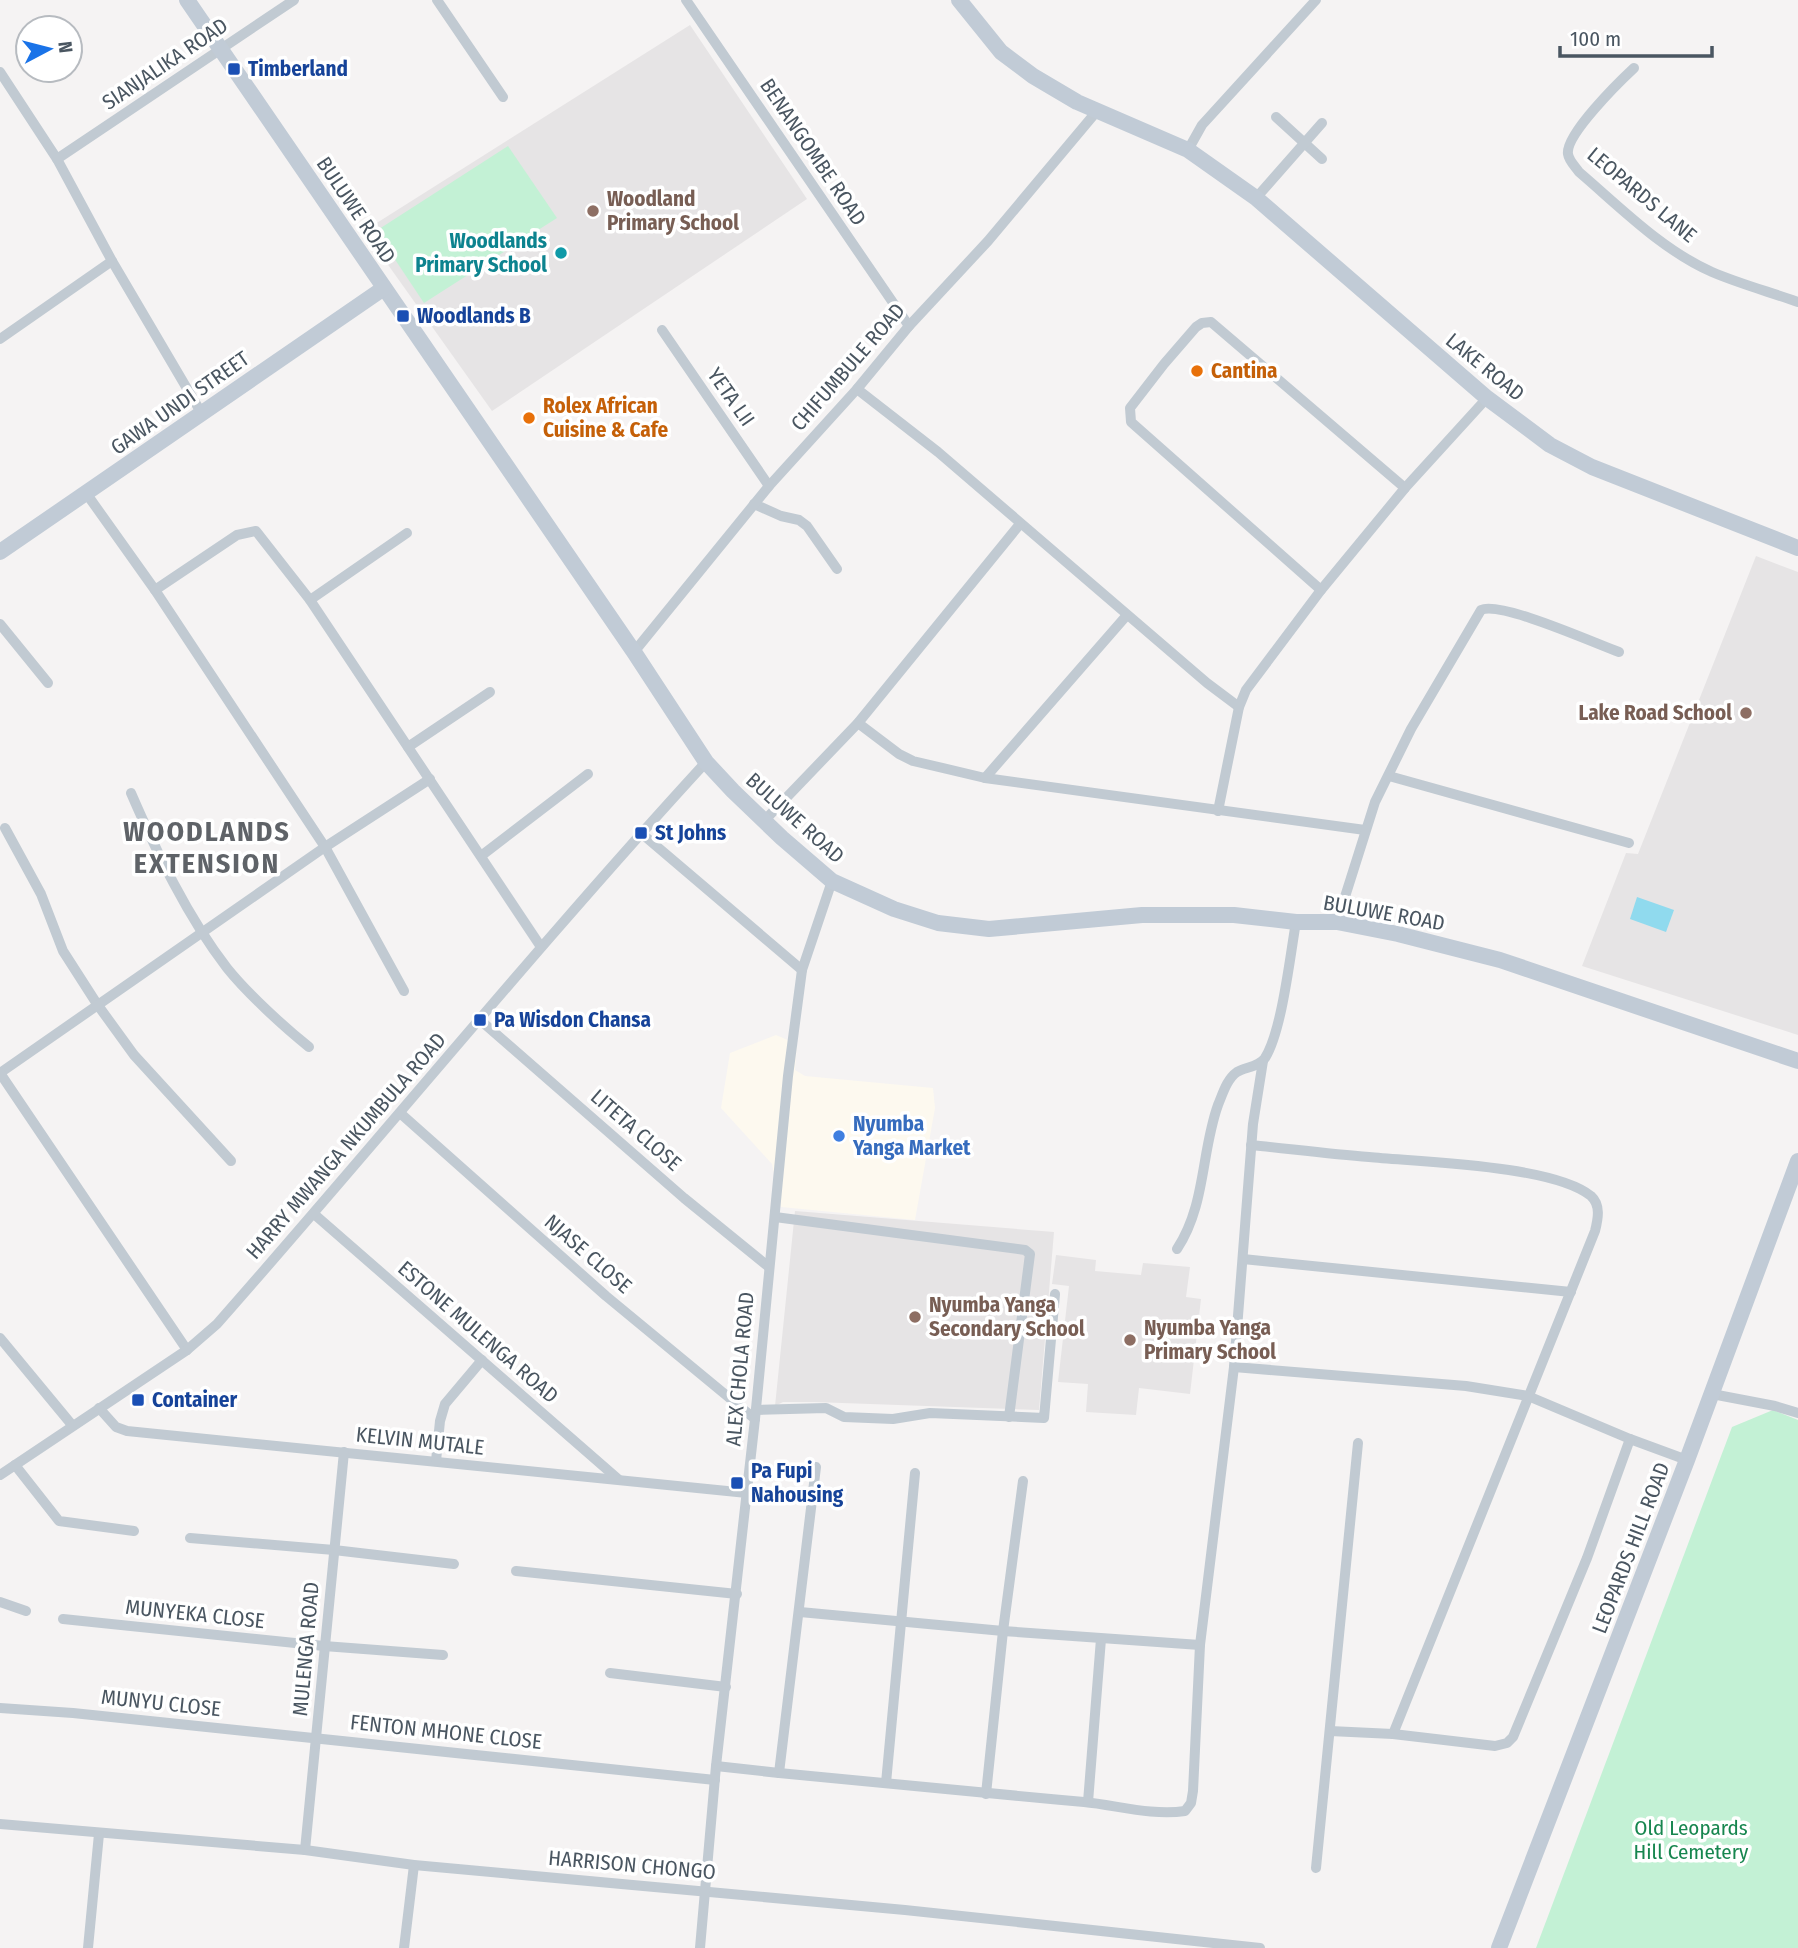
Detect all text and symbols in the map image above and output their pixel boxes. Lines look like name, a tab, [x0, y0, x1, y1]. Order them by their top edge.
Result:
street label: SIANJALIKA ROAD	[97, 12, 233, 116]
north arrow	[14, 14, 84, 84]
scale bar	[1560, 14, 1712, 58]
text: 100 m	[1570, 26, 1621, 52]
text: N	[53, 40, 77, 54]
place label: Timberland	[248, 56, 348, 82]
marker: Timberland	[226, 61, 242, 77]
street label: BENANGOMBE ROAD	[754, 74, 872, 230]
street label: LEOPARDS LANE	[1582, 142, 1702, 248]
street label: BULUWE ROAD	[311, 152, 401, 268]
place label: Woodland Primary School	[607, 186, 739, 236]
marker: Woodland Primary School	[585, 203, 601, 219]
place label: Woodlands Primary School	[415, 228, 547, 278]
marker: Woodlands Primary School	[553, 245, 569, 261]
street label: CHIFUMBULE ROAD	[785, 298, 911, 436]
place label: Woodlands B	[417, 303, 531, 329]
marker: Woodlands B	[395, 308, 411, 324]
street label: LAKE ROAD	[1440, 327, 1530, 407]
street label: GAWA UNDI STREET	[106, 345, 254, 460]
place label: Cantina	[1211, 358, 1278, 384]
street label: YETA LII	[702, 363, 760, 431]
marker: Cantina	[1189, 363, 1205, 379]
place label: Rolex African Cuisine & Cafe	[543, 393, 668, 443]
marker: Rolex African Cuisine & Cafe	[521, 410, 537, 426]
place label: Lake Road School	[1578, 700, 1732, 726]
marker: Lake Road School	[1738, 705, 1754, 721]
street label: BULUWE ROAD	[741, 767, 849, 869]
district label: WOODLANDS EXTENSION	[123, 815, 291, 880]
place label: St Johns	[655, 820, 726, 846]
marker: St Johns	[633, 825, 649, 841]
street label: BULUWE ROAD	[1321, 890, 1447, 936]
place label: Pa Wisdon Chansa	[494, 1007, 651, 1033]
marker: Pa Wisdon Chansa	[472, 1012, 488, 1028]
street label: HARRY MWANGA NKUMBULA ROAD	[241, 1027, 451, 1265]
street label: LITETA CLOSE	[585, 1084, 687, 1176]
place label: Nyumba Yanga Market	[852, 1111, 971, 1161]
marker: Nyumba Yanga Market	[831, 1128, 847, 1144]
street label: NJASE CLOSE	[539, 1209, 637, 1299]
street label: ESTONE MULENGA ROAD	[392, 1255, 564, 1409]
street label: ALEX CHOLA ROAD	[720, 1291, 760, 1447]
place label: Nyumba Yanga Secondary School	[929, 1292, 1085, 1342]
marker: Nyumba Yanga Secondary School	[907, 1309, 923, 1325]
place label: Nyumba Yanga Primary School	[1144, 1315, 1276, 1365]
marker: Nyumba Yanga Primary School	[1122, 1332, 1138, 1348]
place label: Container	[152, 1387, 238, 1413]
marker: Container	[130, 1392, 146, 1408]
street label: KELVIN MUTALE	[355, 1421, 486, 1461]
place label: Pa Fupi Nahousing	[751, 1458, 844, 1508]
street label: LEOPARDS HILL ROAD	[1586, 1459, 1676, 1637]
marker: Pa Fupi Nahousing	[729, 1475, 745, 1491]
street label: MULENGA ROAD	[287, 1581, 325, 1717]
street label: MUNYEKA CLOSE	[124, 1594, 266, 1634]
street label: MUNYU CLOSE	[100, 1684, 222, 1722]
street label: FENTON MHONE CLOSE	[349, 1709, 543, 1755]
park label: Old Leopards Hill Cemetery	[1634, 1815, 1749, 1865]
street label: HARRISON CHONGO	[547, 1845, 717, 1885]

